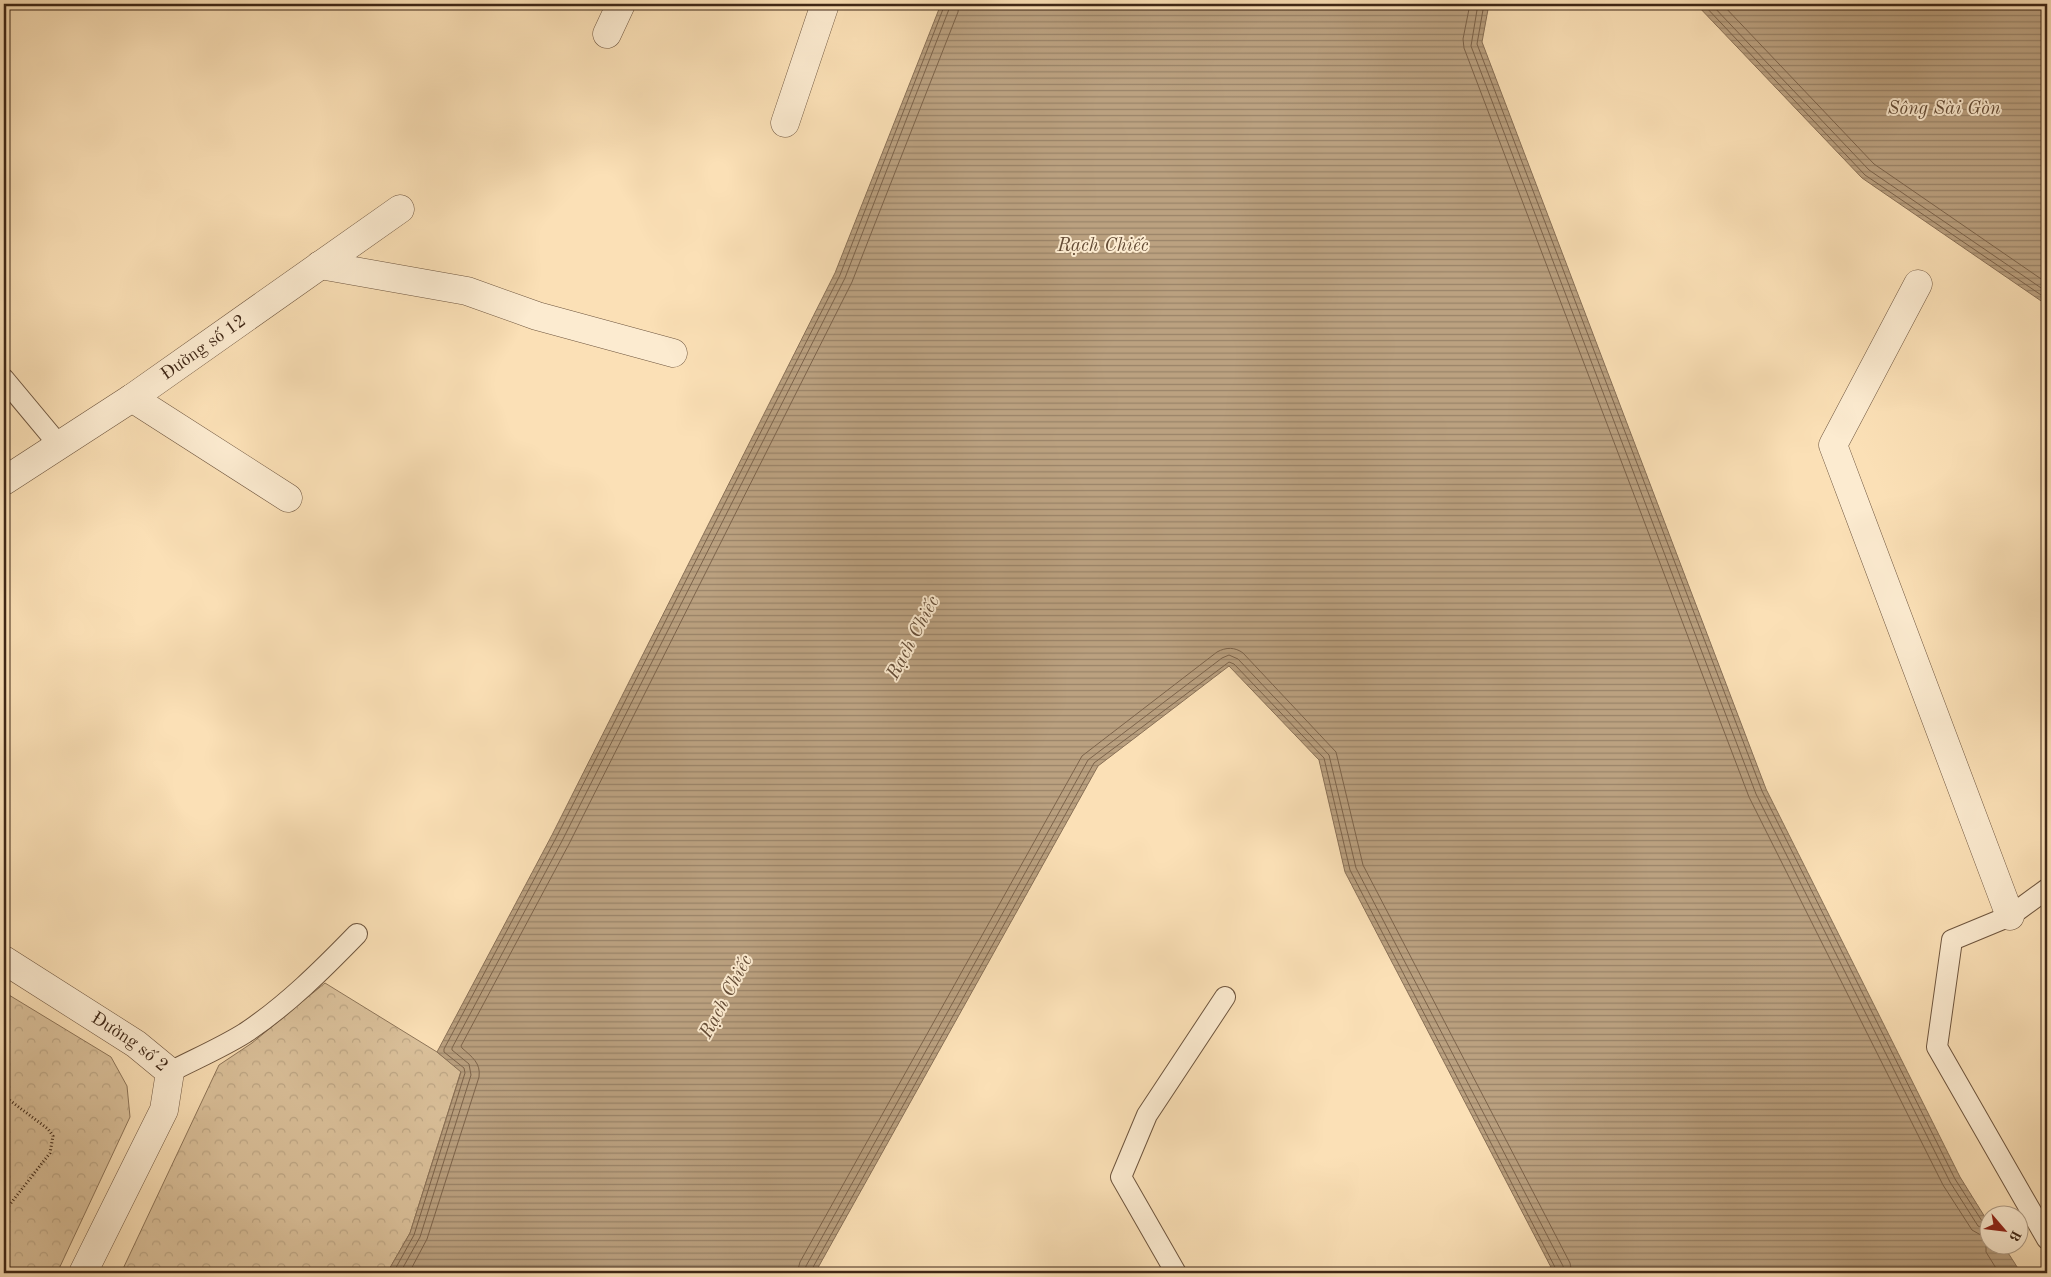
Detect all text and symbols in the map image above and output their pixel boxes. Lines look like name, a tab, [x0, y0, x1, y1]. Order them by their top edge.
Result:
water label: Sông Sài Gòn	[1887, 100, 2001, 119]
water label: Rạch Chiếc	[1056, 237, 1149, 256]
street label: Đường số 12	[158, 312, 249, 384]
water label: Rạch Chiếc	[884, 593, 944, 684]
water label: Rạch Chiếc	[697, 952, 757, 1043]
street label: Đường số 2	[88, 1009, 171, 1075]
north arrow	[1978, 1204, 2028, 1254]
text: B	[2006, 1228, 2023, 1243]

